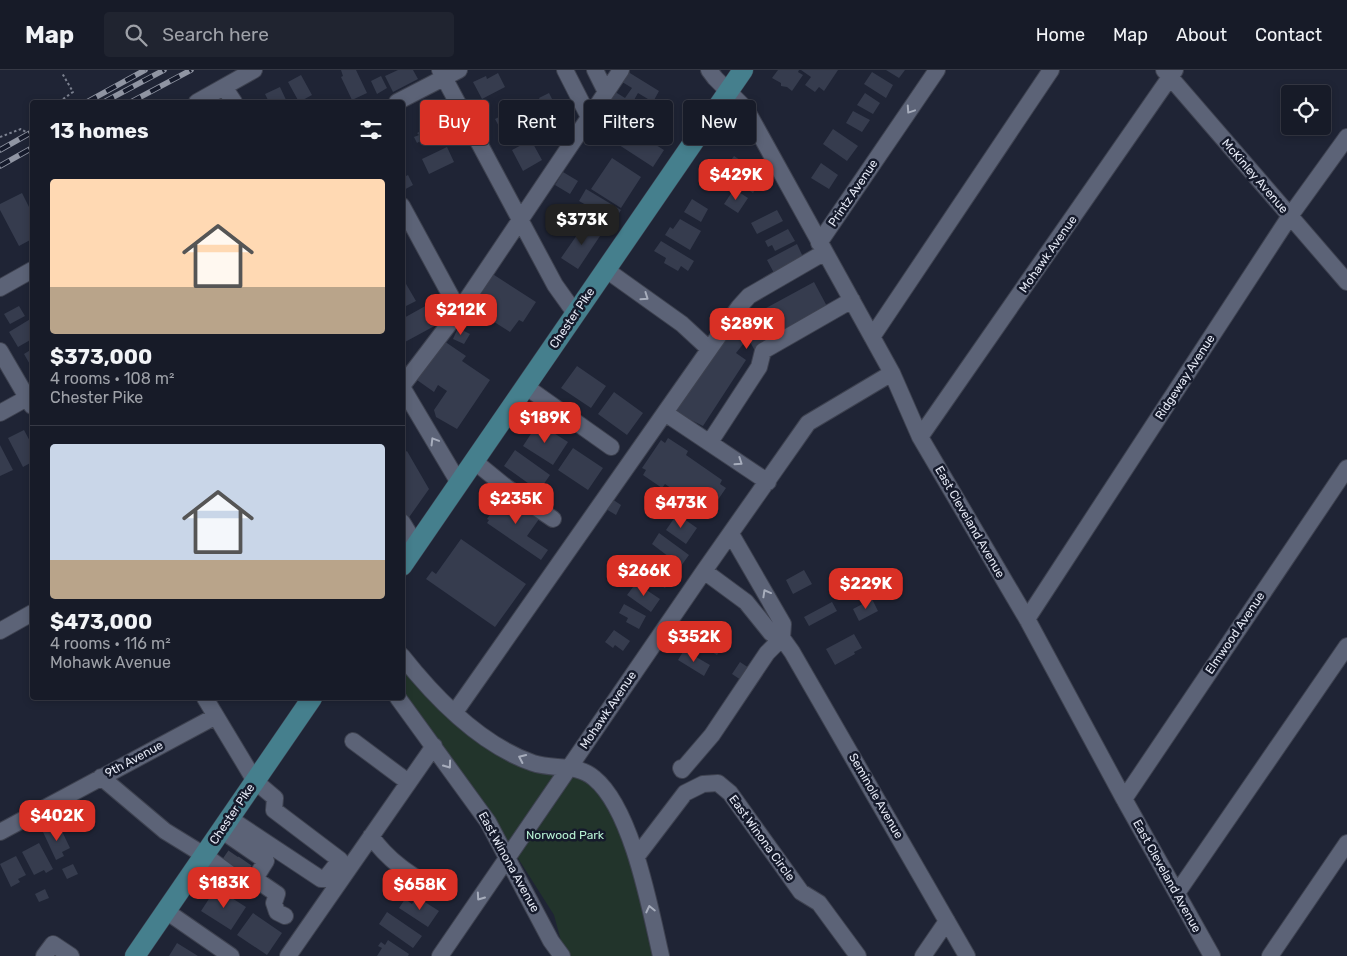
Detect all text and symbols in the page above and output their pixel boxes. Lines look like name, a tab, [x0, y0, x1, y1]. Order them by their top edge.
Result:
search box	[104, 12, 454, 57]
text: Map	[25, 21, 74, 49]
icon: search	[122, 21, 150, 49]
text: Search here	[162, 23, 269, 46]
text: Home	[1036, 24, 1085, 46]
text: Map	[1113, 24, 1148, 46]
text: About	[1176, 24, 1227, 46]
text: Contact	[1255, 24, 1322, 46]
map controls	[1281, 85, 1331, 135]
button: locate	[1281, 85, 1331, 135]
chip: Buy	[420, 100, 489, 145]
chip: Rent	[499, 100, 574, 145]
chip: Filters	[584, 100, 673, 145]
chip: New	[683, 100, 756, 145]
one-way arrow	[906, 105, 916, 114]
icon: filters	[357, 116, 385, 144]
text: 13 homes	[50, 118, 149, 143]
street label: McKinley Avenue	[1219, 136, 1291, 216]
street label: Printz Avenue	[825, 157, 881, 229]
pin: $429K	[701, 158, 771, 201]
text: $429K	[710, 165, 762, 184]
pin: $373K	[547, 204, 617, 246]
text: $373K	[556, 210, 608, 229]
icon: home	[173, 211, 263, 301]
street label: Mohawk Avenue	[1016, 213, 1080, 295]
street label: Chester Pike	[547, 285, 598, 351]
one-way arrow	[640, 291, 649, 300]
pin: $212K	[426, 294, 496, 336]
text: $212K	[436, 300, 486, 319]
pin: $289K	[712, 308, 782, 350]
text: $289K	[721, 314, 773, 333]
street label: Ridgeway Avenue	[1152, 332, 1218, 422]
text: $373,000	[50, 344, 152, 369]
text: 4 rooms · 108 m²	[50, 369, 174, 388]
text: Chester Pike	[50, 388, 143, 407]
pin: $189K	[510, 402, 580, 444]
text: $189K	[520, 408, 570, 427]
one-way arrow	[431, 437, 441, 446]
one-way arrow	[733, 456, 743, 465]
street label: East Cleveland Avenue	[932, 464, 1008, 581]
icon: home	[173, 477, 263, 567]
pin: $235K	[481, 482, 551, 525]
pin: $473K	[646, 486, 716, 529]
text: $235K	[490, 489, 542, 508]
text: $473K	[655, 493, 707, 512]
pin: $266K	[609, 554, 679, 597]
text: $266K	[618, 561, 670, 580]
pin: $229K	[831, 568, 901, 610]
text: $229K	[840, 574, 892, 593]
street label: Elmwood Avenue	[1202, 589, 1268, 677]
one-way arrow	[762, 590, 772, 599]
text: $473,000	[50, 609, 152, 634]
pin: $352K	[659, 620, 729, 663]
text: $352K	[668, 627, 720, 646]
text: 4 rooms · 116 m²	[50, 634, 171, 653]
text: Mohawk Avenue	[50, 653, 171, 672]
street label: Mohawk Avenue	[577, 668, 639, 752]
street label: 9th Avenue	[103, 738, 166, 780]
street label: Seminole Avenue	[846, 751, 906, 841]
one-way arrow	[518, 754, 527, 765]
one-way arrow	[442, 759, 451, 769]
street label: Chester Pike	[207, 781, 258, 847]
street label: East Winona Circle	[726, 792, 798, 884]
pin: $402K	[22, 800, 92, 842]
text: $402K	[30, 806, 84, 825]
street label: East Winona Avenue	[476, 809, 543, 915]
street label: East Cleveland Avenue	[1130, 817, 1204, 935]
park label: Norwood Park	[526, 828, 605, 842]
pin: $183K	[189, 866, 259, 909]
pin: $658K	[385, 868, 455, 911]
text: $183K	[199, 873, 249, 892]
text: $658K	[394, 875, 446, 894]
one-way arrow	[477, 891, 486, 901]
one-way arrow	[645, 904, 656, 913]

